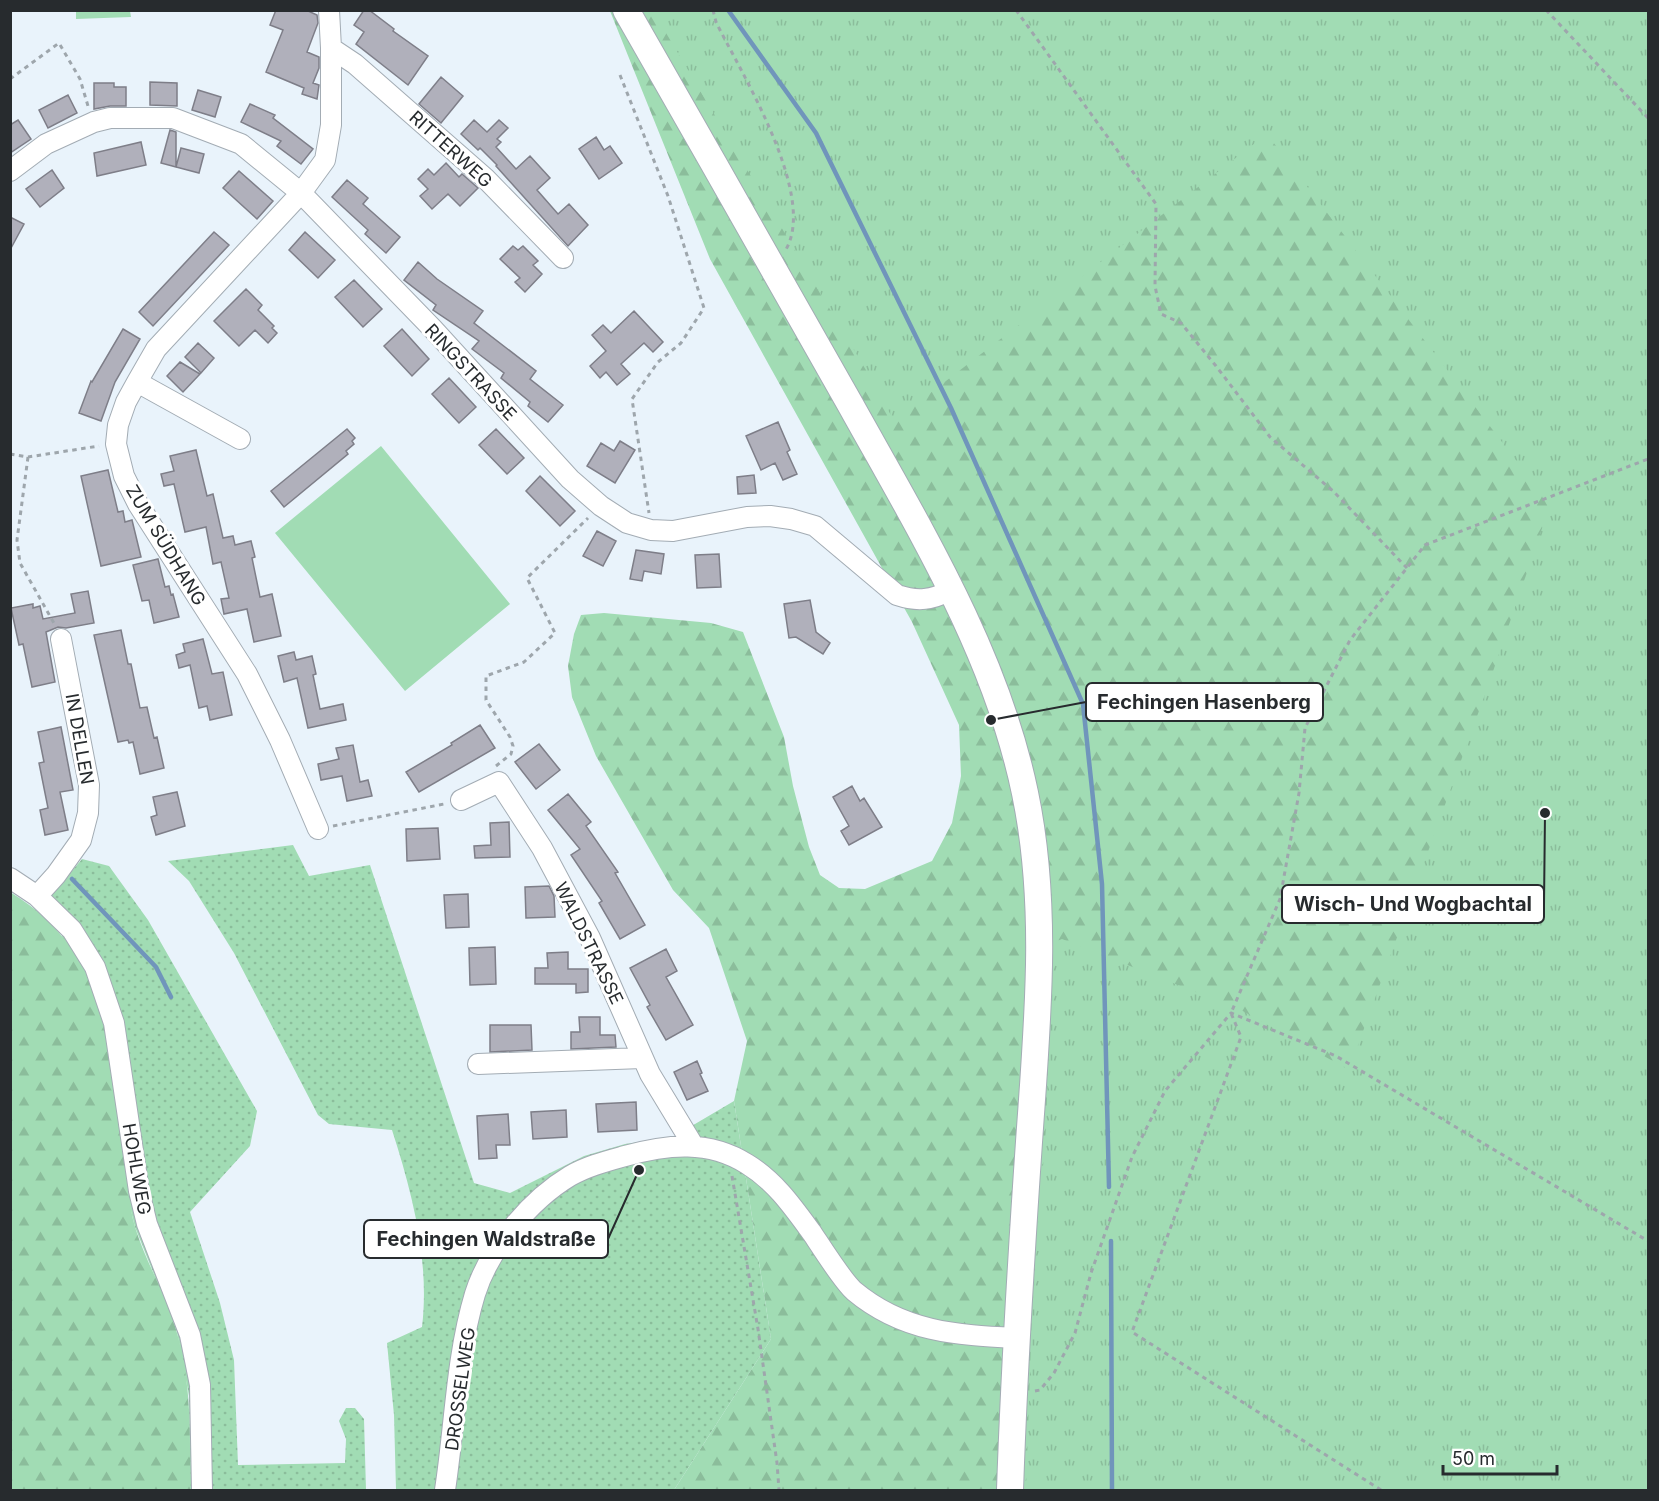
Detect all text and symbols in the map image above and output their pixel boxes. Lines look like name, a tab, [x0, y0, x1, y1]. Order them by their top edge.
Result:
street label: RITTERWEG	[405, 106, 497, 192]
street label: RINGSTRASSE	[421, 319, 521, 425]
street label: ZUM SÜDHANG	[122, 480, 211, 609]
callout: Fechingen Hasenberg	[1086, 683, 1323, 721]
text: Fechingen Hasenberg	[1097, 690, 1311, 714]
street label: IN DELLEN	[62, 692, 98, 786]
street label: WALDSTRASSE	[550, 878, 628, 1008]
callout: Wisch- Und Wogbachtal	[1282, 885, 1544, 923]
text: Wisch- Und Wogbachtal	[1294, 892, 1532, 916]
street label: HOHLWEG	[119, 1122, 155, 1216]
callout: Fechingen Waldstraße	[364, 1220, 608, 1258]
text: Fechingen Waldstraße	[376, 1227, 596, 1251]
street label: DROSSELWEG	[441, 1326, 479, 1452]
scale bar	[1443, 1438, 1557, 1476]
text: 50 m	[1452, 1448, 1495, 1469]

